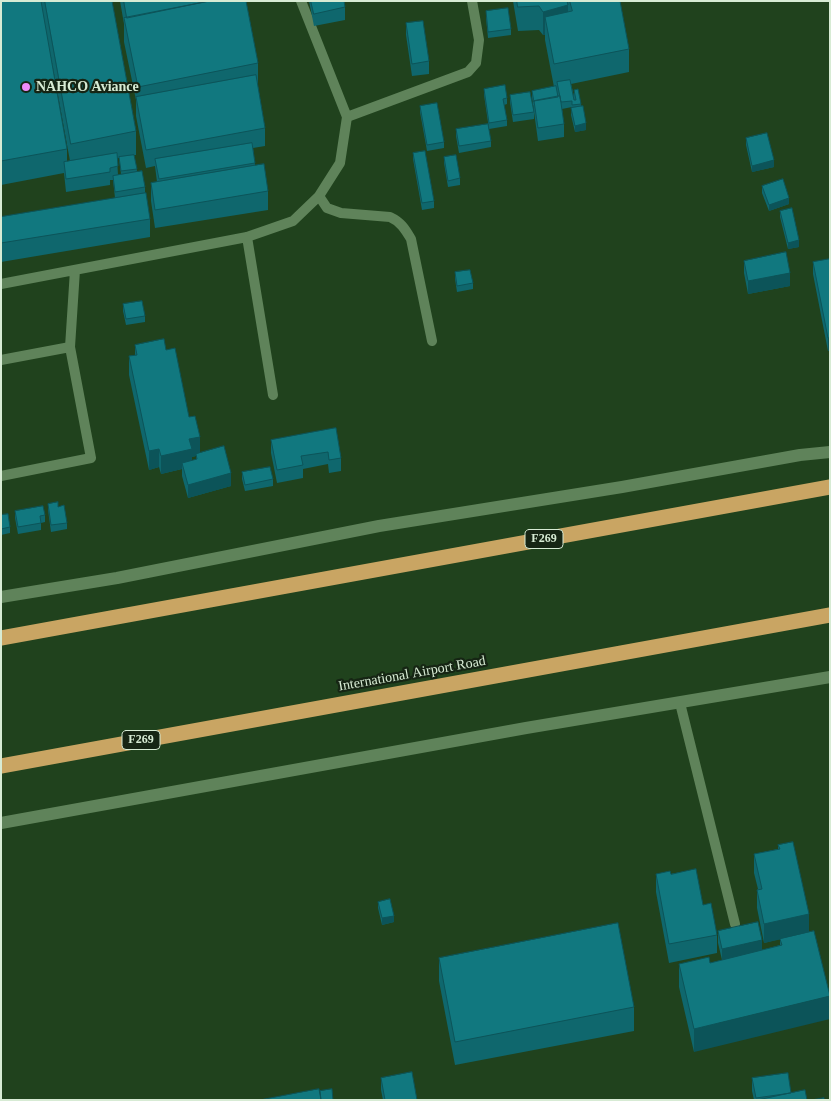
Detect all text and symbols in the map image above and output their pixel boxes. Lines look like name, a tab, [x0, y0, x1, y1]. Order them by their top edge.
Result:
place label: NAHCO Aviance	[36, 79, 139, 95]
marker: NAHCO Aviance	[20, 81, 32, 93]
road number: F269	[525, 530, 563, 548]
street label: International Airport Road	[337, 653, 487, 695]
road number: F269	[122, 730, 160, 750]

